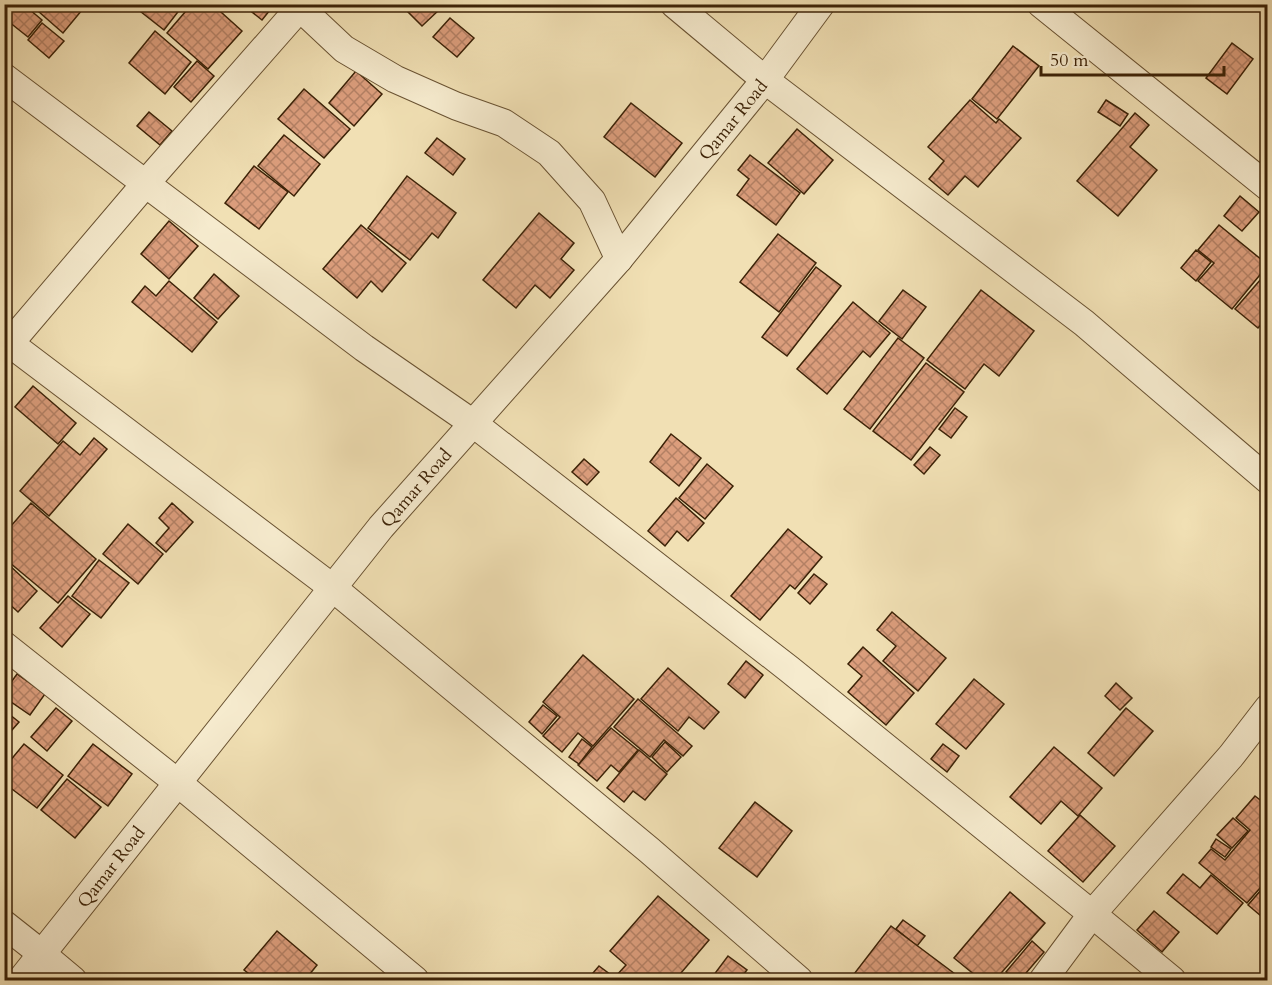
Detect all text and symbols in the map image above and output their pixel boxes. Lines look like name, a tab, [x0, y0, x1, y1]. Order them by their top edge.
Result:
scale bar	[1041, 39, 1224, 77]
text: 50 m	[1050, 48, 1089, 73]
street label: Qamar Road	[693, 74, 774, 166]
street label: Qamar Road	[375, 443, 458, 533]
street label: Qamar Road	[72, 821, 151, 913]

